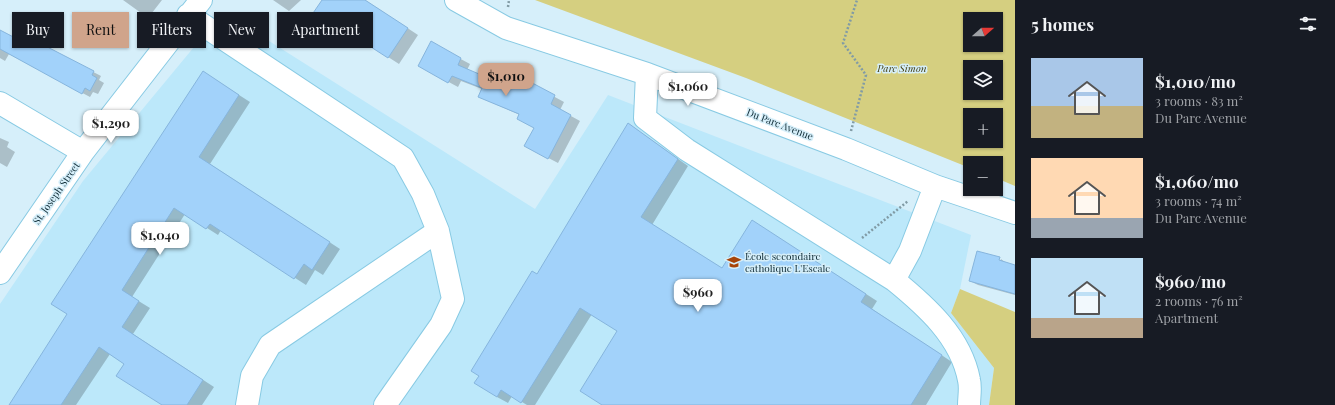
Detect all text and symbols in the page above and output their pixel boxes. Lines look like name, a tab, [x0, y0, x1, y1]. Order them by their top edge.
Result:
chip: Buy	[12, 12, 64, 48]
chip: Rent	[72, 12, 129, 48]
chip: Filters	[137, 12, 206, 48]
chip: New	[214, 12, 269, 48]
chip: Apartment	[277, 12, 373, 48]
north arrow	[963, 12, 1003, 52]
map controls	[963, 12, 1003, 196]
text: 5 homes	[1031, 13, 1094, 35]
icon: filters	[1297, 13, 1319, 35]
button: layers	[963, 60, 1003, 100]
park label: Parc Simon	[876, 61, 927, 75]
pin: $1,010	[473, 63, 539, 97]
text: $1,010	[487, 67, 525, 84]
text: $1,010/mo	[1155, 70, 1236, 92]
pin: $1,060	[655, 73, 721, 107]
icon: home	[1063, 74, 1111, 122]
text: $1,060	[668, 77, 708, 94]
text: 3 rooms · 83 m²	[1155, 92, 1243, 109]
street label: Du Parc Avenue	[745, 105, 815, 143]
button: +	[963, 108, 1003, 148]
text: Du Parc Avenue	[1155, 109, 1247, 126]
pin: $1,290	[78, 110, 144, 144]
text: $1,290	[92, 114, 130, 131]
button: −	[963, 156, 1003, 196]
street label: St. Joseph Street	[29, 159, 83, 227]
text: $1,060/mo	[1155, 170, 1239, 192]
icon: home	[1063, 174, 1111, 222]
text: 3 rooms · 74 m²	[1155, 192, 1242, 209]
text: Du Parc Avenue	[1155, 209, 1247, 226]
pin: $1,040	[127, 222, 193, 256]
text: $1,040	[140, 226, 180, 243]
place label: École secondaire catholique L'Escale	[745, 249, 830, 275]
school or university icon: École secondaire catholique L'Escale	[726, 254, 742, 270]
text: $960/mo	[1155, 270, 1226, 292]
icon: home	[1063, 274, 1111, 322]
pin: $960	[674, 279, 722, 313]
text: $960	[683, 283, 713, 300]
text: 2 rooms · 76 m²	[1155, 292, 1243, 309]
text: Apartment	[1155, 309, 1218, 326]

